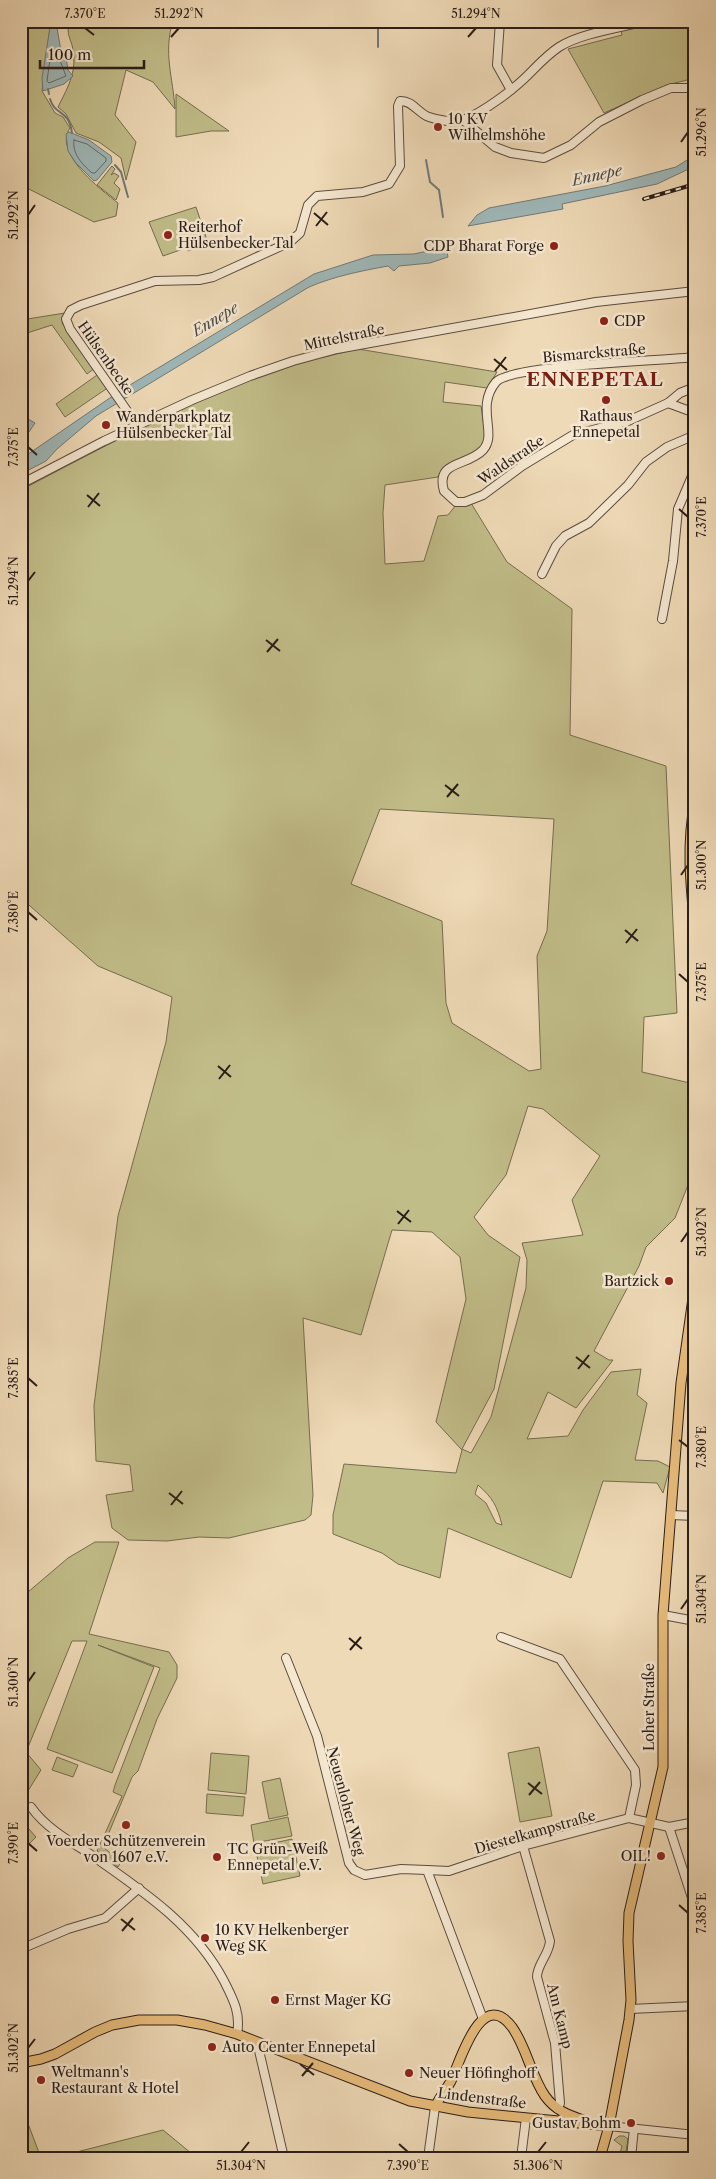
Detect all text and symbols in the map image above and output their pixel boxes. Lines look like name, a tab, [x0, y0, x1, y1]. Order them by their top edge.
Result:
text: 7.370°E	[65, 6, 105, 21]
text: 51.292°N	[154, 6, 204, 21]
text: 51.294°N	[451, 6, 501, 21]
scale bar	[40, 38, 144, 70]
text: 100 m	[48, 45, 91, 64]
text: 51.296°N	[694, 107, 709, 157]
place label: 10 KV Wilhelmshöhe	[447, 110, 546, 144]
marker: 10 KV Wilhelmshöhe	[432, 121, 444, 133]
water label: Ennepe	[569, 160, 625, 190]
text: 51.292°N	[6, 190, 21, 240]
place label: Reiterhof Hülsenbecker Tal	[178, 218, 294, 252]
marker: Reiterhof Hülsenbecker Tal	[162, 229, 174, 241]
place label: CDP Bharat Forge	[424, 237, 544, 255]
marker: CDP Bharat Forge	[548, 240, 560, 252]
water label: Ennepe	[188, 297, 242, 341]
place label: CDP	[614, 312, 645, 330]
marker: CDP	[598, 315, 610, 327]
street label: Hülsenbecke	[74, 318, 138, 399]
street label: Mittelstraße	[302, 320, 386, 354]
street label: Bismarckstraße	[542, 340, 646, 366]
district label: ENNEPETAL	[526, 368, 664, 391]
marker: Rathaus Ennepetal	[600, 394, 612, 406]
place label: Rathaus Ennepetal	[572, 407, 640, 441]
place label: Wanderparkplatz Hülsenbecker Tal	[115, 408, 232, 442]
marker: Wanderparkplatz Hülsenbecker Tal	[100, 419, 112, 431]
text: 7.375°E	[6, 427, 21, 467]
street label: Waldstraße	[474, 431, 548, 489]
text: 7.370°E	[694, 497, 709, 537]
text: 51.294°N	[6, 556, 21, 606]
text: 51.300°N	[694, 840, 709, 890]
text: 7.380°E	[6, 891, 21, 933]
text: 7.375°E	[694, 962, 709, 1002]
text: 51.302°N	[694, 1207, 709, 1257]
place label: Bartzick	[604, 1272, 660, 1290]
marker: Bartzick	[663, 1275, 675, 1287]
text: 7.385°E	[6, 1358, 21, 1398]
text: 7.380°E	[694, 1426, 709, 1468]
text: 51.304°N	[694, 1574, 709, 1624]
text: 51.300°N	[6, 1657, 21, 1707]
street label: Loher Straße	[640, 1663, 658, 1751]
street label: Neuenloher Weg	[323, 1745, 369, 1858]
street label: Diestelkampstraße	[472, 1806, 598, 1858]
marker: Voerder Schützenverein von 1607 e.V.	[120, 1819, 132, 1831]
text: 7.390°E	[6, 1822, 21, 1864]
place label: Voerder Schützenverein von 1607 e.V.	[45, 1832, 206, 1866]
place label: TC Grün-Weiß Ennepetal e.V.	[227, 1840, 328, 1874]
place label: OIL!	[621, 1847, 651, 1865]
marker: OIL!	[655, 1850, 667, 1862]
marker: TC Grün-Weiß Ennepetal e.V.	[211, 1851, 223, 1863]
text: 7.385°E	[694, 1893, 709, 1933]
place label: 10 KV Helkenberger Weg SK	[214, 1921, 349, 1955]
marker: 10 KV Helkenberger Weg SK	[199, 1932, 211, 1944]
street label: Am Kamp	[543, 1980, 577, 2051]
place label: Ernst Mager KG	[285, 1991, 391, 2009]
marker: Ernst Mager KG	[269, 1994, 281, 2006]
text: 51.302°N	[6, 2023, 21, 2073]
place label: Auto Center Ennepetal	[221, 2038, 376, 2056]
marker: Auto Center Ennepetal	[206, 2041, 218, 2053]
place label: Weltmann's Restaurant & Hotel	[50, 2063, 179, 2097]
place label: Neuer Höfinghoff	[419, 2064, 538, 2082]
marker: Neuer Höfinghoff	[403, 2067, 415, 2079]
marker: Weltmann's Restaurant & Hotel	[35, 2074, 47, 2086]
street label: Lindenstraße	[437, 2084, 527, 2112]
place label: Gustav Bohm	[532, 2114, 621, 2132]
marker: Gustav Bohm	[625, 2117, 637, 2129]
text: 51.304°N	[216, 2158, 266, 2173]
text: 7.390°E	[387, 2158, 429, 2173]
text: 51.306°N	[513, 2158, 563, 2173]

